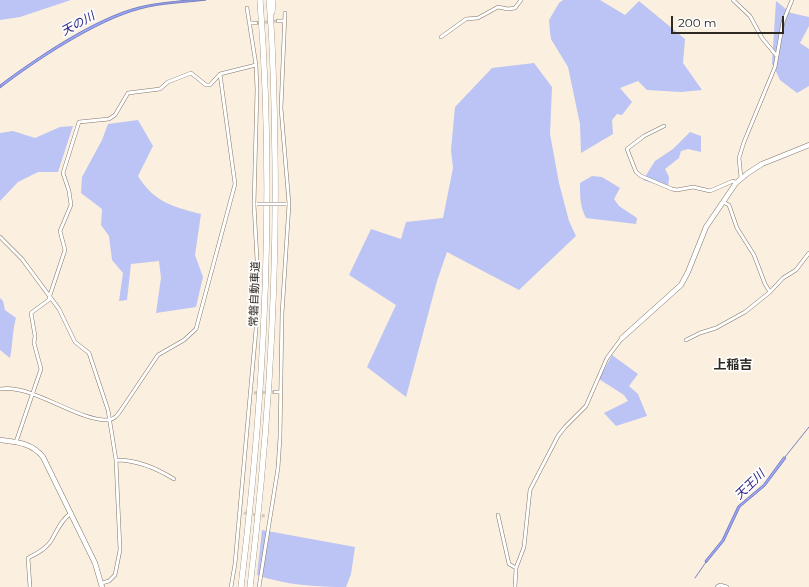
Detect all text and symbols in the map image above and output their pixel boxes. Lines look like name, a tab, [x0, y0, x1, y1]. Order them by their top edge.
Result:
scale bar	[673, 8, 786, 34]
water label: 天の川	[59, 9, 97, 39]
text: 200 m	[678, 15, 717, 30]
street label: 常磐自動車道	[247, 261, 263, 327]
district label: 上稲吉	[714, 357, 752, 373]
water label: 天王川	[732, 467, 768, 503]

